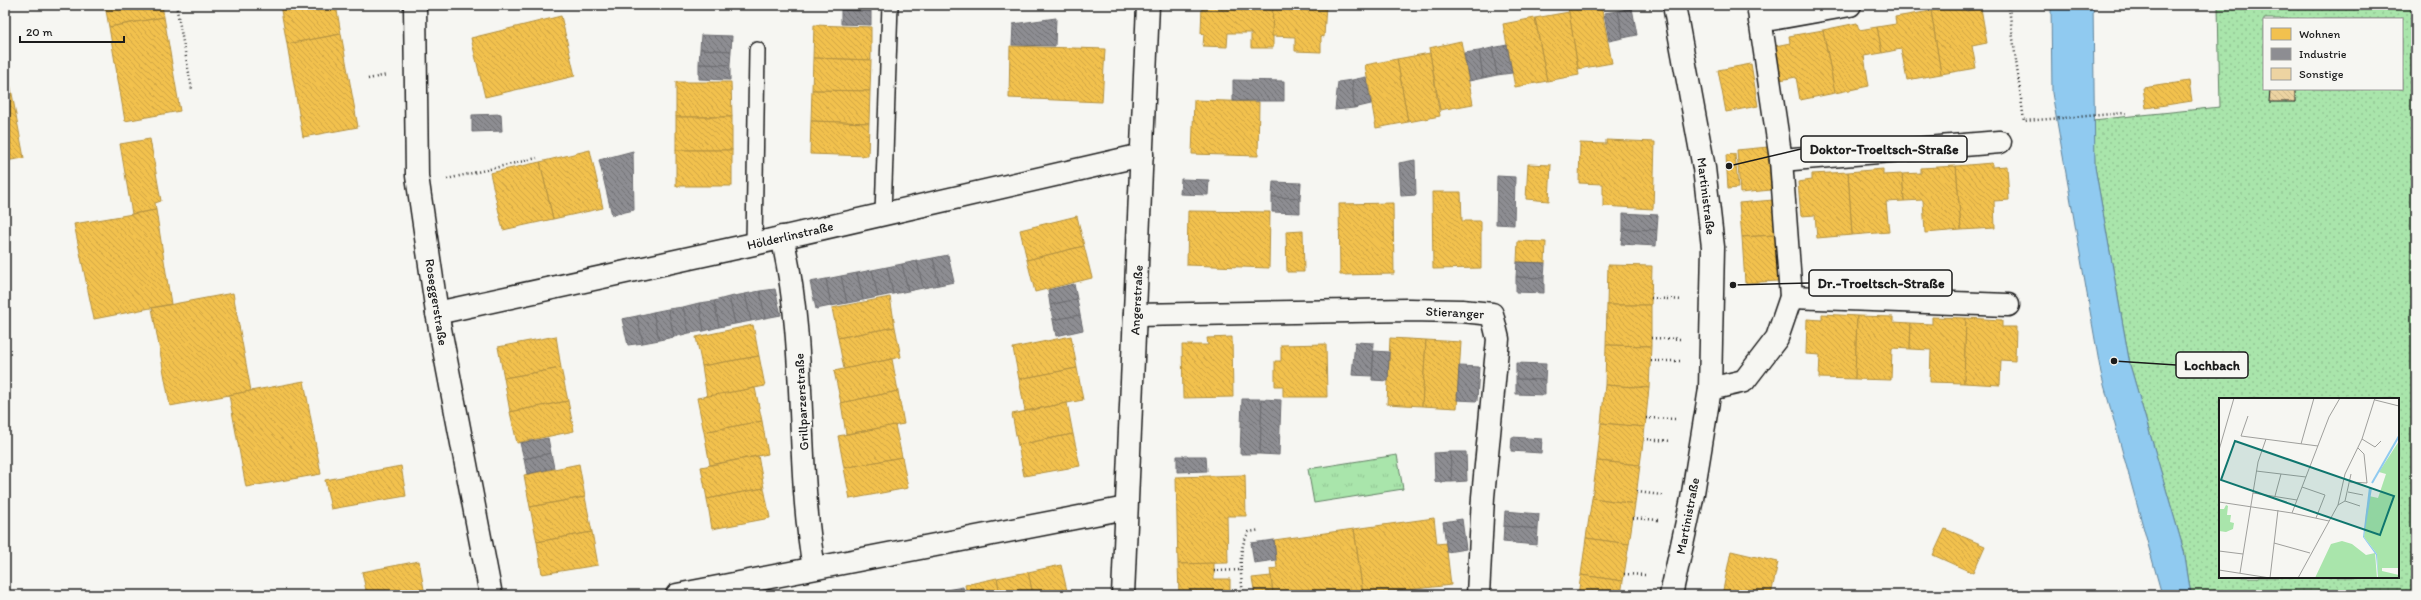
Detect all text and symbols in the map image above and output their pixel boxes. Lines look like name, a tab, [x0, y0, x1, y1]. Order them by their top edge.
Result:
scale bar	[20, 18, 124, 44]
legend	[2263, 18, 2403, 90]
text: 20 m	[26, 25, 53, 39]
text: Wohnen	[2299, 27, 2341, 41]
text: Industrie	[2299, 47, 2347, 61]
text: Sonstige	[2299, 67, 2344, 81]
callout: Doktor-Troeltsch-Straße	[1801, 136, 1967, 162]
text: Doktor-Troeltsch-Straße	[1809, 141, 1959, 158]
street label: Martinistraße	[1694, 157, 1719, 236]
street label: Hölderlinstraße	[745, 218, 835, 253]
street label: Roseggerstraße	[422, 258, 451, 347]
street label: Angerstraße	[1127, 265, 1146, 335]
callout: Dr.-Troeltsch-Straße	[1809, 270, 1952, 296]
text: Dr.-Troeltsch-Straße	[1817, 275, 1945, 292]
street label: Stieranger	[1425, 303, 1485, 322]
callout: Lochbach	[2176, 352, 2248, 378]
street label: Grillparzerstraße	[791, 353, 812, 451]
text: Lochbach	[2184, 357, 2241, 374]
inset map	[2219, 398, 2399, 578]
street label: Martinistraße	[1673, 477, 1702, 556]

